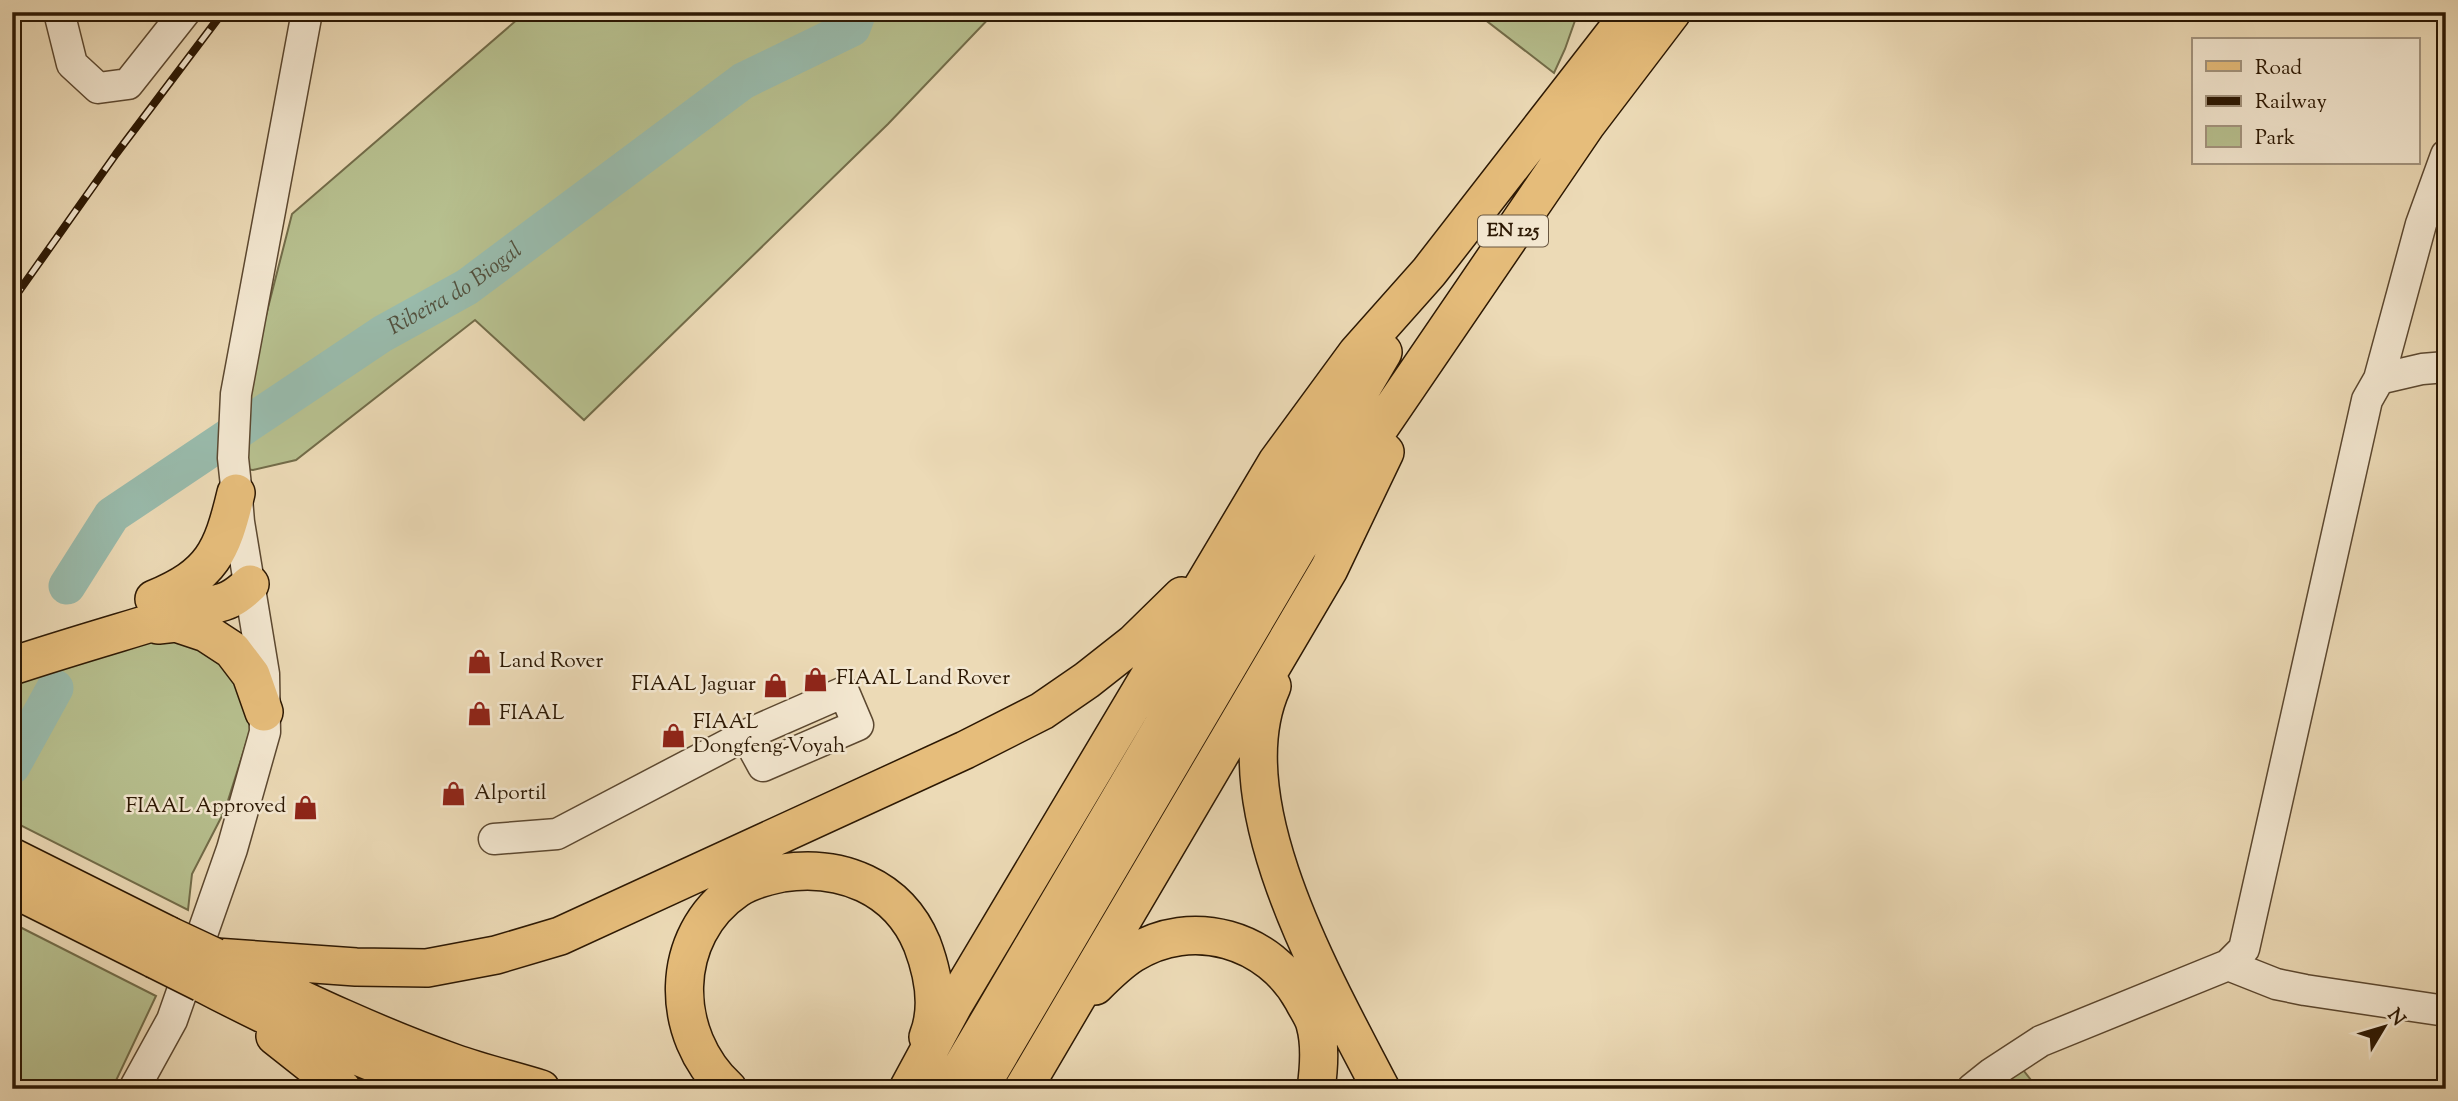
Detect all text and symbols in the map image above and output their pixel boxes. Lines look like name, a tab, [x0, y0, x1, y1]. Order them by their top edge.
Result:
legend	[2192, 38, 2420, 164]
text: Road	[2255, 54, 2302, 84]
text: Railway	[2255, 88, 2327, 118]
text: Park	[2255, 124, 2296, 154]
road number: EN 125	[1478, 216, 1548, 246]
water label: Ribeira do Biogal	[382, 235, 529, 344]
place label: Land Rover	[499, 647, 603, 677]
shop icon: Land Rover	[465, 648, 493, 676]
place label: FIAAL Land Rover	[836, 664, 1010, 694]
shop icon: FIAAL Land Rover	[802, 665, 830, 693]
place label: FIAAL Jaguar	[631, 670, 756, 700]
shop icon: FIAAL Jaguar	[762, 671, 790, 699]
place label: FIAAL	[499, 699, 565, 729]
shop icon: FIAAL	[465, 700, 493, 728]
place label: FIAAL Dongfeng-Voyah	[693, 708, 845, 762]
shop icon: FIAAL Dongfeng-Voyah	[659, 721, 687, 749]
place label: Alportil	[474, 779, 547, 809]
shop icon: Alportil	[440, 780, 468, 808]
place label: FIAAL Approved	[126, 792, 286, 822]
shop icon: FIAAL Approved	[292, 793, 320, 821]
north arrow	[2350, 992, 2420, 1062]
text: N	[2380, 1004, 2411, 1032]

